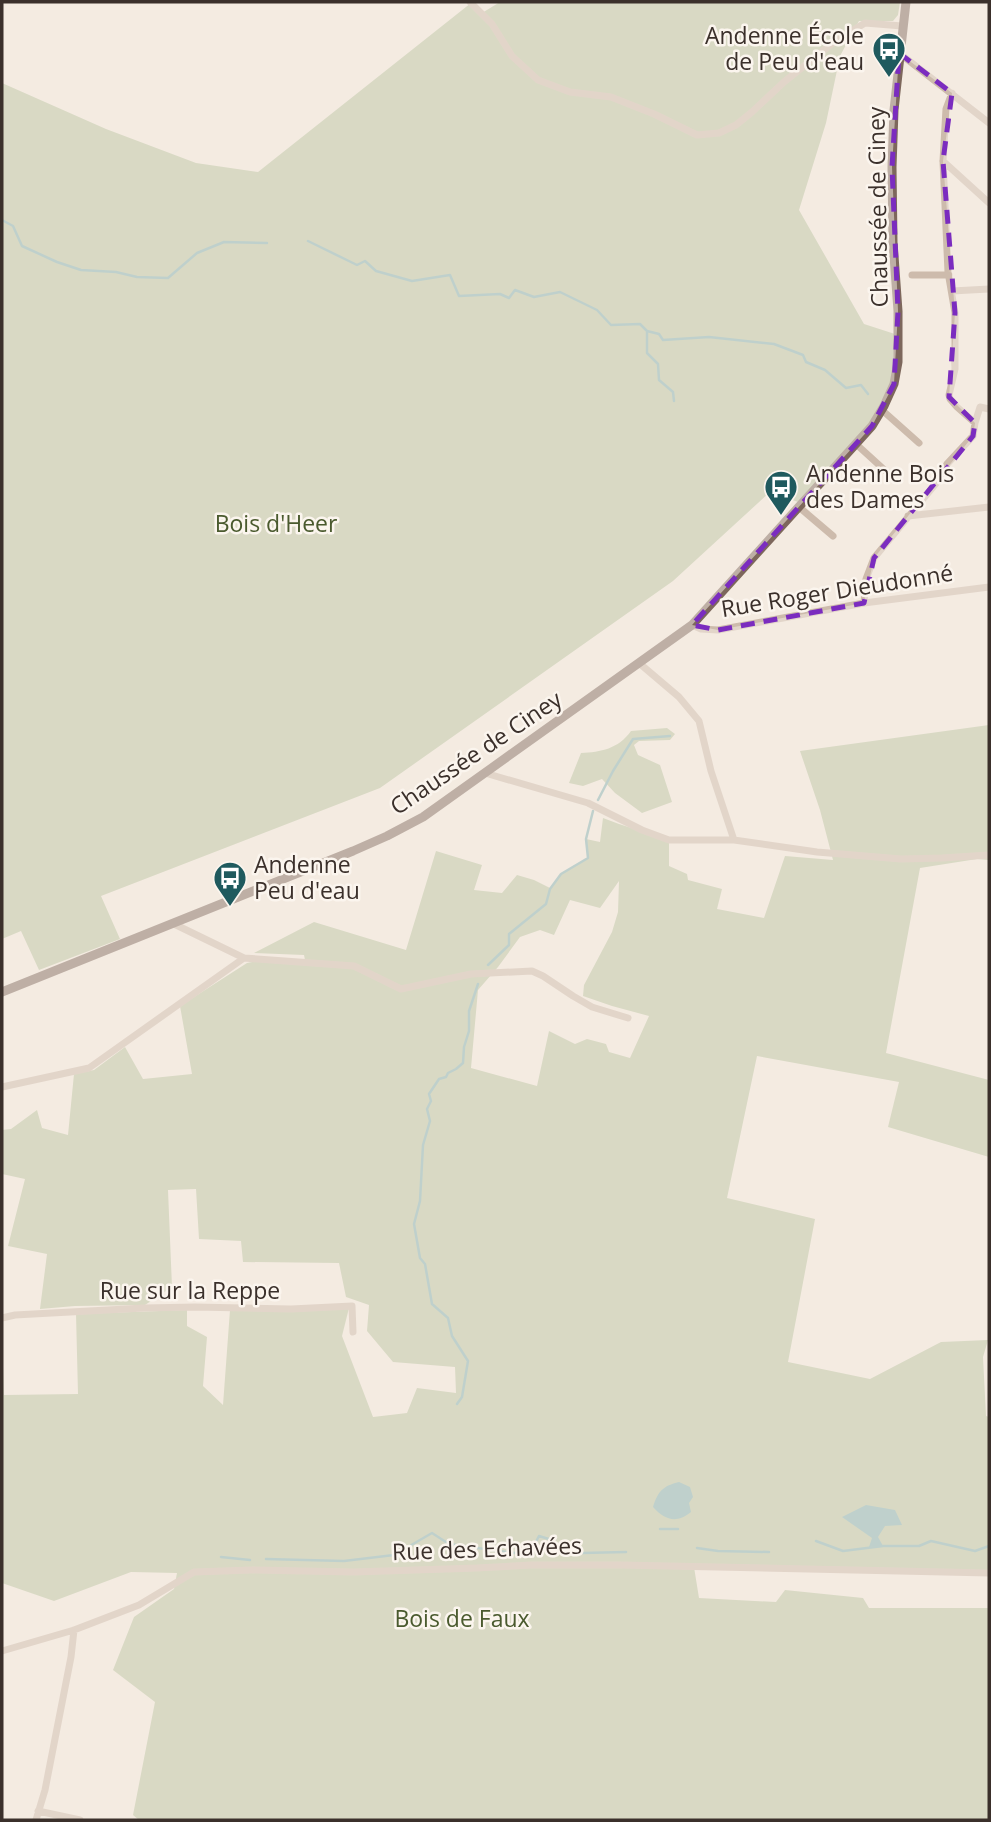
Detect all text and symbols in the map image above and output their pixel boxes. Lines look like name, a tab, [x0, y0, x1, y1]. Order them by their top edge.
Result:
place label: Andenne École de Peu d'eau	[705, 19, 864, 77]
bus stop icon: Andenne École de Peu d'eau	[870, 30, 908, 79]
street label: Chaussée de Ciney	[859, 106, 895, 308]
place label: Andenne Bois des Dames	[806, 457, 954, 515]
bus stop icon: Andenne Bois des Dames	[762, 468, 800, 517]
park label: Bois d'Heer	[215, 507, 338, 539]
street label: Rue Roger Dieudonné	[719, 556, 955, 624]
street label: Chaussée de Ciney	[383, 682, 568, 822]
place label: Andenne Peu d'eau	[254, 848, 360, 906]
bus stop icon: Andenne Peu d'eau	[211, 859, 249, 908]
street label: Rue sur la Reppe	[100, 1274, 280, 1306]
street label: Rue des Echavées	[391, 1529, 583, 1567]
park label: Bois de Faux	[394, 1602, 530, 1634]

